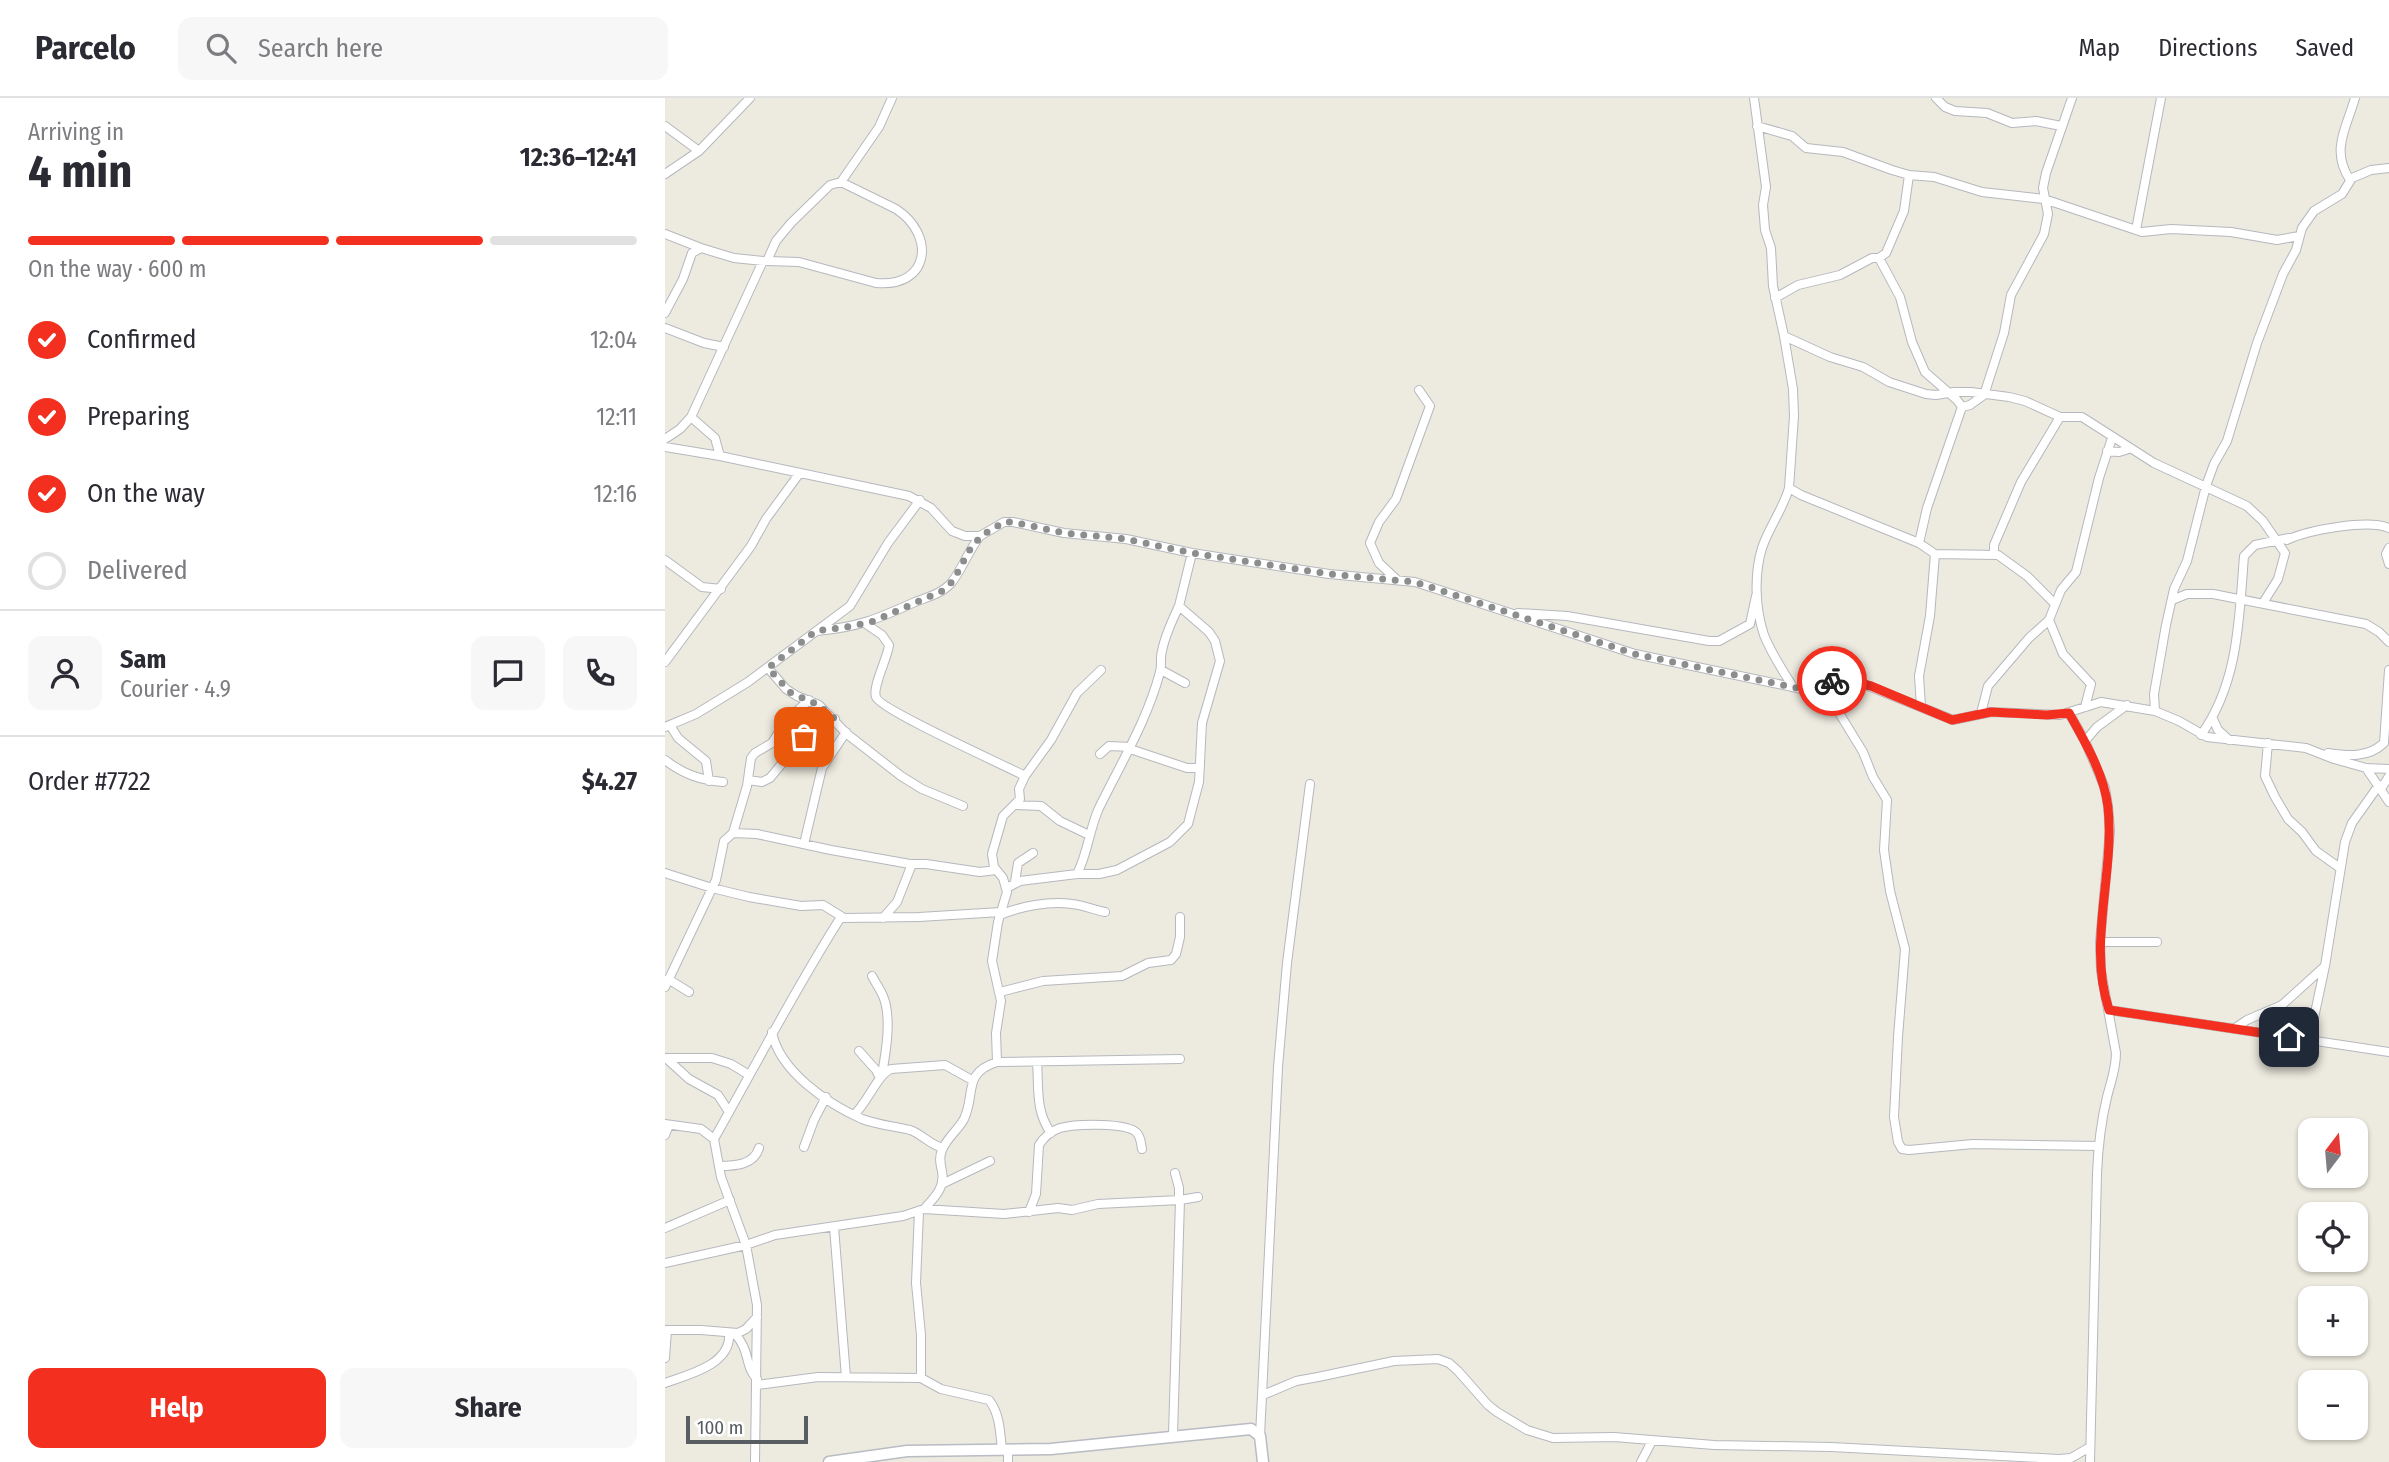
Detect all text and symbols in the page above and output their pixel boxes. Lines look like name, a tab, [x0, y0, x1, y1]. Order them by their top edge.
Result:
search box	[178, 17, 668, 80]
text: Parcelo	[35, 28, 136, 68]
icon: search	[202, 29, 240, 67]
text: Search here	[258, 33, 383, 64]
text: Map	[2079, 34, 2120, 62]
text: Directions	[2158, 34, 2257, 62]
text: Saved	[2295, 34, 2354, 62]
text: Arriving in	[28, 118, 124, 146]
text: 12:36–12:41	[520, 142, 637, 173]
text: 4 min	[28, 144, 132, 199]
text: On the way · 600 m	[28, 255, 206, 283]
icon: check	[28, 321, 66, 359]
text: Confirmed	[87, 324, 197, 355]
text: 12:04	[590, 326, 637, 354]
icon: check	[28, 398, 66, 436]
text: Preparing	[87, 401, 189, 432]
text: 12:11	[596, 403, 637, 431]
icon: check	[28, 475, 66, 513]
text: On the way	[87, 478, 205, 509]
text: 12:16	[594, 480, 637, 508]
text: Delivered	[87, 555, 188, 586]
button: person	[28, 636, 102, 710]
button: chat	[471, 636, 545, 710]
button: phone	[563, 636, 637, 710]
text: Sam	[120, 644, 166, 675]
courier	[1797, 646, 1867, 716]
icon: bike	[1813, 662, 1851, 700]
text: Courier · 4.9	[120, 675, 231, 703]
pin	[774, 707, 834, 767]
icon: bag	[785, 718, 823, 756]
text: Order #7722	[28, 766, 151, 797]
text: $4.27	[582, 766, 637, 797]
pin	[2259, 1007, 2319, 1067]
icon: home	[2270, 1018, 2308, 1056]
north arrow	[2298, 1118, 2368, 1188]
map controls	[2298, 1118, 2368, 1440]
button: locate	[2298, 1202, 2368, 1272]
button: +	[2298, 1286, 2368, 1356]
button: Help	[28, 1368, 326, 1448]
button: Share	[340, 1368, 637, 1448]
button: −	[2298, 1370, 2368, 1440]
scale bar	[686, 1413, 809, 1445]
text: 100 m	[697, 1416, 743, 1439]

